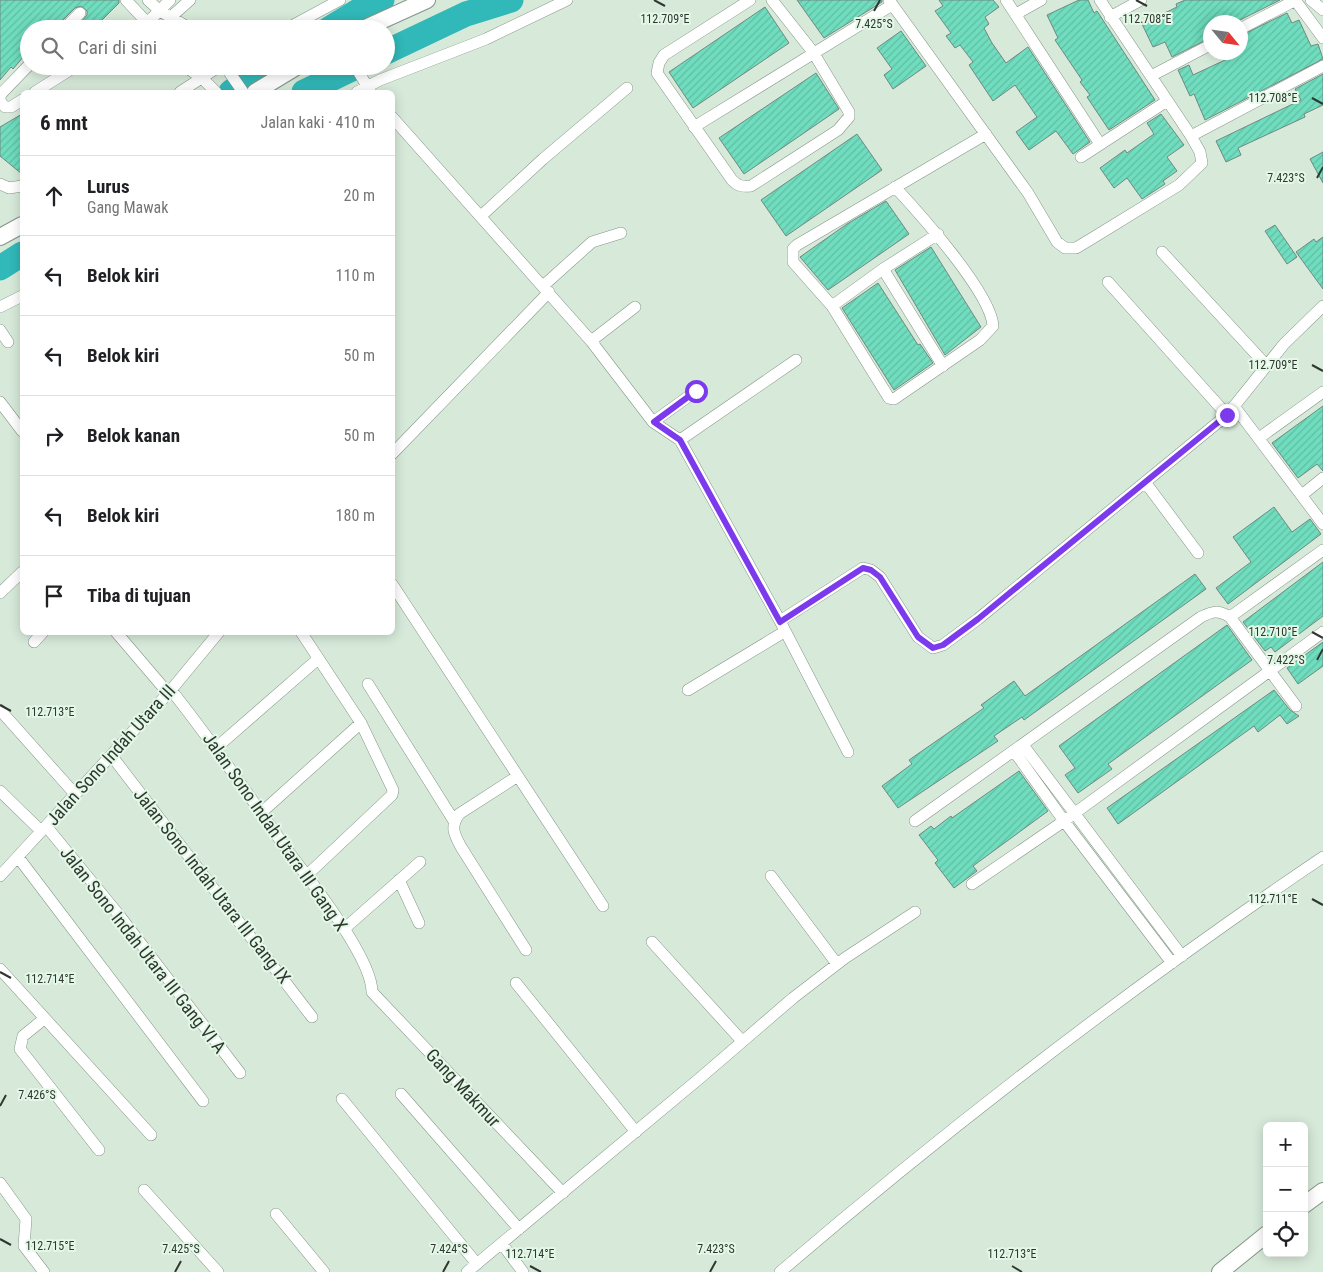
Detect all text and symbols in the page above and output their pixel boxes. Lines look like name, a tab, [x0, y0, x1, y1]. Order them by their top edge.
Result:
text: 112.709°E	[640, 12, 690, 26]
text: 112.708°E	[1122, 12, 1172, 26]
north arrow	[1203, 15, 1248, 60]
text: 7.425°S	[855, 17, 893, 31]
search box	[20, 20, 395, 75]
icon: search	[38, 34, 66, 62]
text: Cari di sini	[78, 36, 157, 59]
text: 112.708°E	[1248, 91, 1298, 105]
text: 6 mnt	[40, 111, 88, 135]
text: Jalan kaki · 410 m	[260, 113, 375, 132]
text: 7.423°S	[1267, 171, 1305, 185]
text: Lurus	[87, 175, 130, 198]
icon: ahead	[40, 182, 68, 210]
text: 20 m	[343, 186, 375, 205]
text: Gang Mawak	[87, 198, 168, 217]
icon: left	[40, 262, 68, 290]
text: Belok kiri	[87, 264, 159, 287]
text: 110 m	[336, 266, 375, 285]
icon: left	[40, 342, 68, 370]
text: Belok kiri	[87, 344, 159, 367]
text: 50 m	[343, 346, 375, 365]
text: 112.709°E	[1248, 358, 1298, 372]
route start	[685, 380, 708, 403]
route end	[1216, 404, 1239, 427]
icon: right	[40, 422, 68, 450]
text: Belok kanan	[87, 424, 180, 447]
text: 50 m	[343, 426, 375, 445]
icon: left	[40, 502, 68, 530]
text: Belok kiri	[87, 504, 159, 527]
text: 180 m	[336, 506, 375, 525]
icon: arrive	[40, 582, 68, 610]
text: Tiba di tujuan	[87, 584, 191, 607]
text: 112.710°E	[1248, 625, 1298, 639]
text: 7.422°S	[1267, 653, 1305, 667]
street label: Jalan Sono Indah Utara III	[42, 680, 179, 829]
text: 112.713°E	[25, 705, 75, 719]
street label: Jalan Sono Indah Utara III Gang X	[199, 729, 352, 935]
street label: Jalan Sono Indah Utara III Gang IX	[130, 784, 295, 988]
street label: Jalan Sono Indah Utara III Gang VI A	[56, 842, 231, 1058]
text: 112.711°E	[1248, 892, 1298, 906]
text: 112.714°E	[25, 972, 75, 986]
street label: Gang Makmur	[422, 1044, 505, 1131]
text: 7.426°S	[18, 1088, 56, 1102]
map controls	[1263, 1122, 1308, 1257]
button: +	[1263, 1122, 1308, 1167]
button: −	[1263, 1167, 1308, 1212]
button: locate	[1263, 1212, 1308, 1257]
text: 112.715°E	[25, 1239, 75, 1253]
text: 7.425°S	[162, 1242, 200, 1256]
text: 7.424°S	[430, 1242, 468, 1256]
text: 7.423°S	[697, 1242, 735, 1256]
text: 112.714°E	[505, 1247, 555, 1261]
text: 112.713°E	[987, 1247, 1037, 1261]

